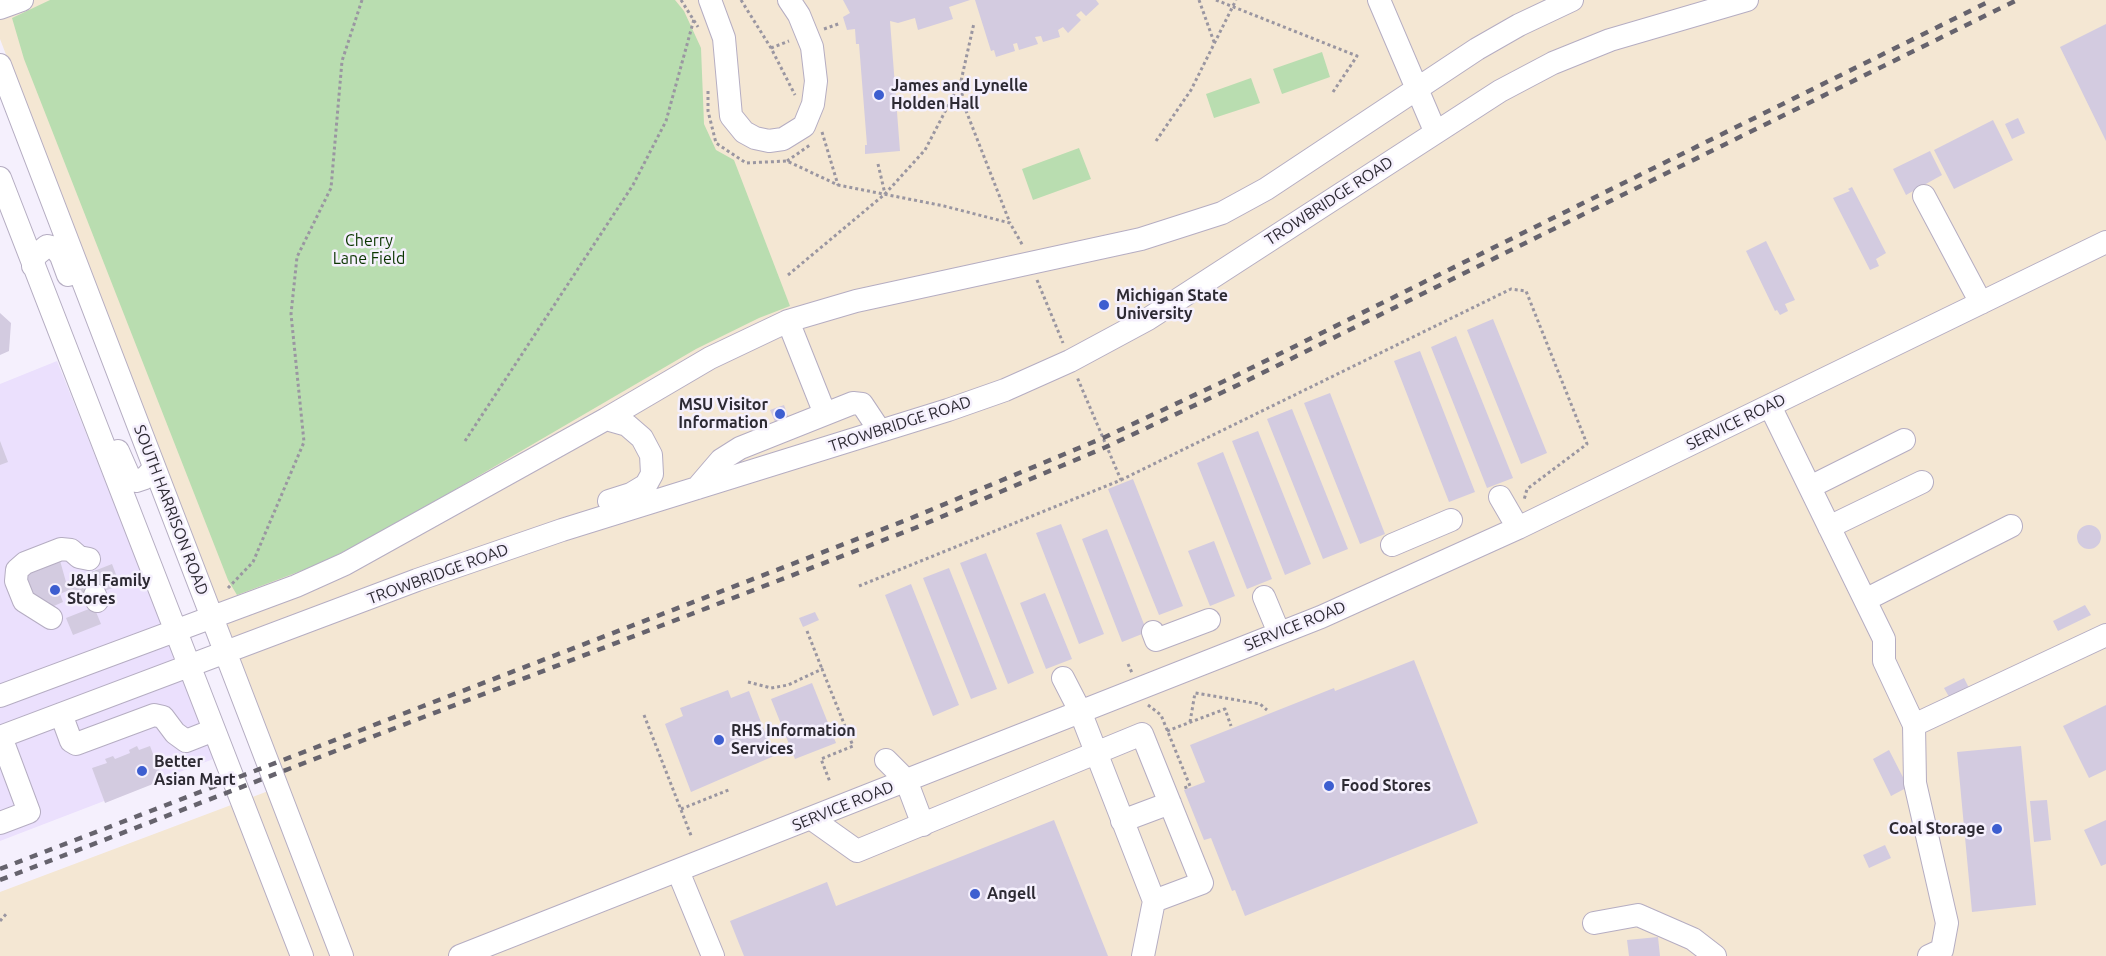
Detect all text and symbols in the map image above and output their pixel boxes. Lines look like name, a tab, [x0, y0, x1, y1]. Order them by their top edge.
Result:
place label: James and Lynelle Holden Hall	[891, 76, 1028, 114]
marker: James and Lynelle Holden Hall	[872, 88, 886, 102]
street label: TROWBRIDGE ROAD	[1261, 152, 1397, 250]
park label: Cherry Lane Field	[333, 231, 405, 269]
place label: Michigan State University	[1116, 286, 1228, 324]
marker: Michigan State University	[1097, 298, 1111, 312]
street label: SERVICE ROAD	[1683, 390, 1789, 454]
street label: TROWBRIDGE ROAD	[826, 392, 974, 456]
place label: MSU Visitor Information	[678, 395, 768, 433]
marker: MSU Visitor Information	[773, 407, 787, 421]
street label: SOUTH HARRISON ROAD	[130, 422, 212, 598]
street label: TROWBRIDGE ROAD	[365, 540, 511, 608]
place label: J&H Family Stores	[67, 571, 150, 609]
marker: J&H Family Stores	[48, 583, 62, 597]
street label: SERVICE ROAD	[1241, 597, 1349, 655]
place label: RHS Information Services	[731, 721, 856, 759]
marker: RHS Information Services	[712, 733, 726, 747]
place label: Better Asian Mart	[154, 752, 236, 790]
marker: Better Asian Mart	[135, 764, 149, 778]
place label: Food Stores	[1341, 776, 1431, 796]
street label: SERVICE ROAD	[789, 777, 897, 835]
marker: Food Stores	[1322, 779, 1336, 793]
place label: Coal Storage	[1889, 819, 1985, 839]
marker: Coal Storage	[1990, 822, 2004, 836]
place label: Angell	[987, 884, 1036, 904]
marker: Angell	[968, 887, 982, 901]

